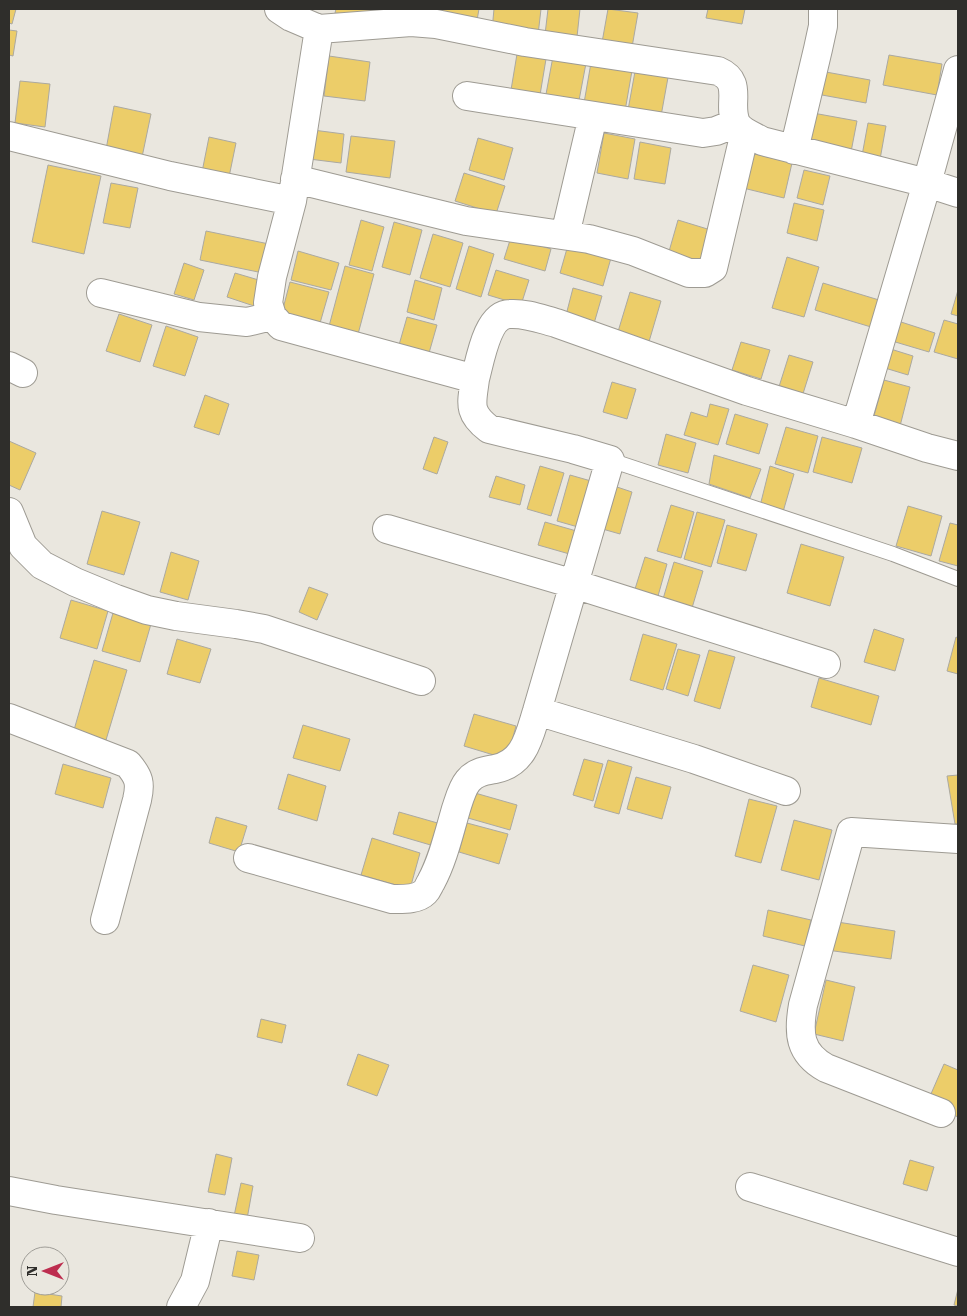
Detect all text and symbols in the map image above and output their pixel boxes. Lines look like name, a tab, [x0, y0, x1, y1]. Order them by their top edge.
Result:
north arrow	[20, 1246, 70, 1296]
text: N	[24, 1265, 40, 1276]

